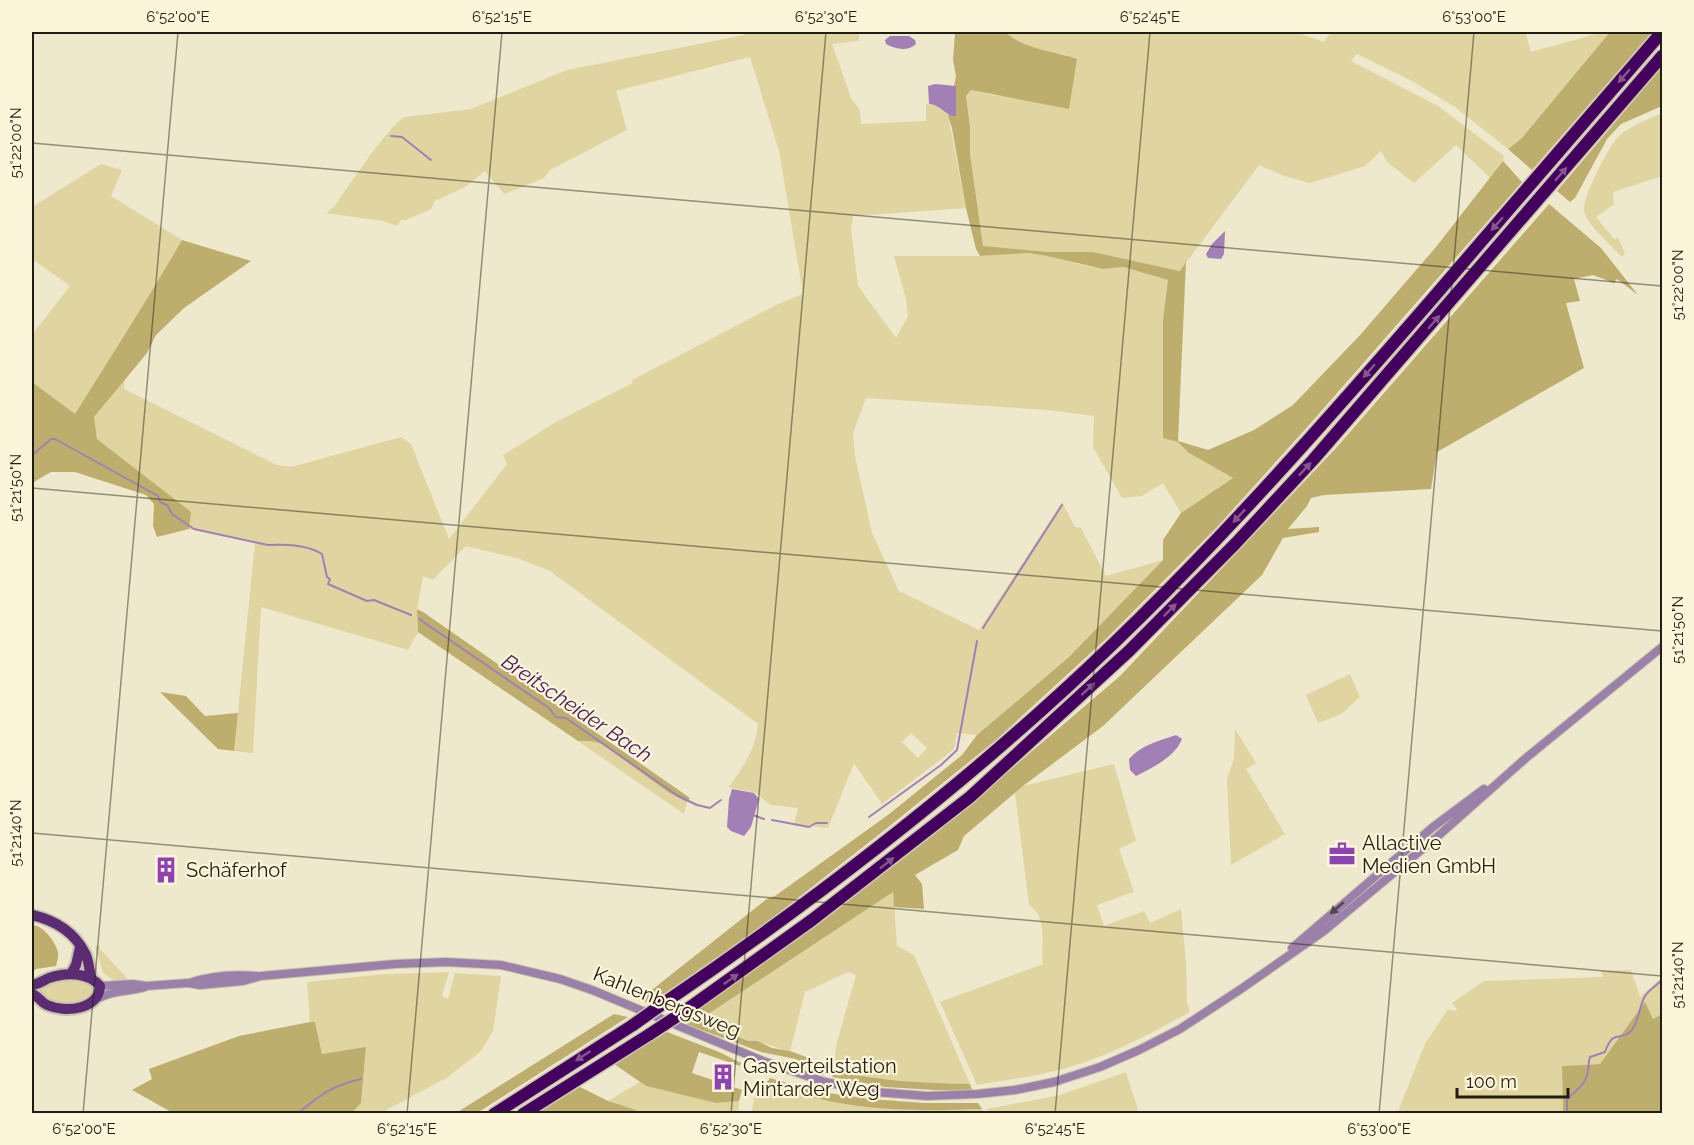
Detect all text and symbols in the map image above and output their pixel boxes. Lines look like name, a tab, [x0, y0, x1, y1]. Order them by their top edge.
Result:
text: 6°52'00"E	[146, 8, 210, 26]
text: 6°52'15"E	[472, 8, 532, 26]
text: 6°52'30"E	[795, 8, 857, 26]
text: 6°52'45"E	[1120, 8, 1180, 26]
text: 6°53'00"E	[1442, 8, 1506, 26]
one-way arrow	[1618, 68, 1631, 83]
text: 51°22'00"N	[7, 108, 25, 178]
one-way arrow	[1554, 167, 1567, 182]
one-way arrow	[1490, 216, 1504, 231]
text: 51°22'00"N	[1669, 250, 1687, 320]
one-way arrow	[1427, 315, 1440, 330]
one-way arrow	[1363, 363, 1376, 378]
text: 51°21'50"N	[7, 454, 25, 522]
one-way arrow	[1298, 461, 1312, 476]
one-way arrow	[1233, 508, 1246, 523]
text: 51°21'50"N	[1669, 596, 1687, 664]
one-way arrow	[1163, 603, 1177, 617]
water label: Breitscheider Bach	[497, 648, 657, 768]
one-way arrow	[1080, 683, 1095, 696]
text: 51°21'40"N	[7, 799, 25, 867]
place label: Allactive Medien GmbH	[1362, 831, 1496, 878]
office icon: Allactive Medien GmbH	[1327, 839, 1357, 869]
building icon: Schäferhof	[151, 855, 181, 885]
one-way arrow	[879, 856, 895, 869]
place label: Schäferhof	[186, 858, 288, 882]
one-way arrow	[1330, 901, 1345, 914]
text: 51°21'40"N	[1669, 941, 1687, 1009]
street label: Kahlenbergsweg	[590, 961, 744, 1043]
one-way arrow	[722, 973, 738, 985]
one-way arrow	[575, 1051, 591, 1062]
place label: Gasverteilstation Mintarder Weg	[743, 1054, 897, 1101]
scale bar	[1457, 1061, 1568, 1099]
building icon: Gasverteilstation Mintarder Weg	[708, 1062, 738, 1092]
text: 100 m	[1466, 1071, 1517, 1092]
text: 6°52'00"E	[52, 1120, 116, 1138]
text: 6°52'15"E	[377, 1120, 437, 1138]
text: 6°52'30"E	[700, 1120, 762, 1138]
text: 6°52'45"E	[1025, 1120, 1085, 1138]
text: 6°53'00"E	[1347, 1120, 1411, 1138]

